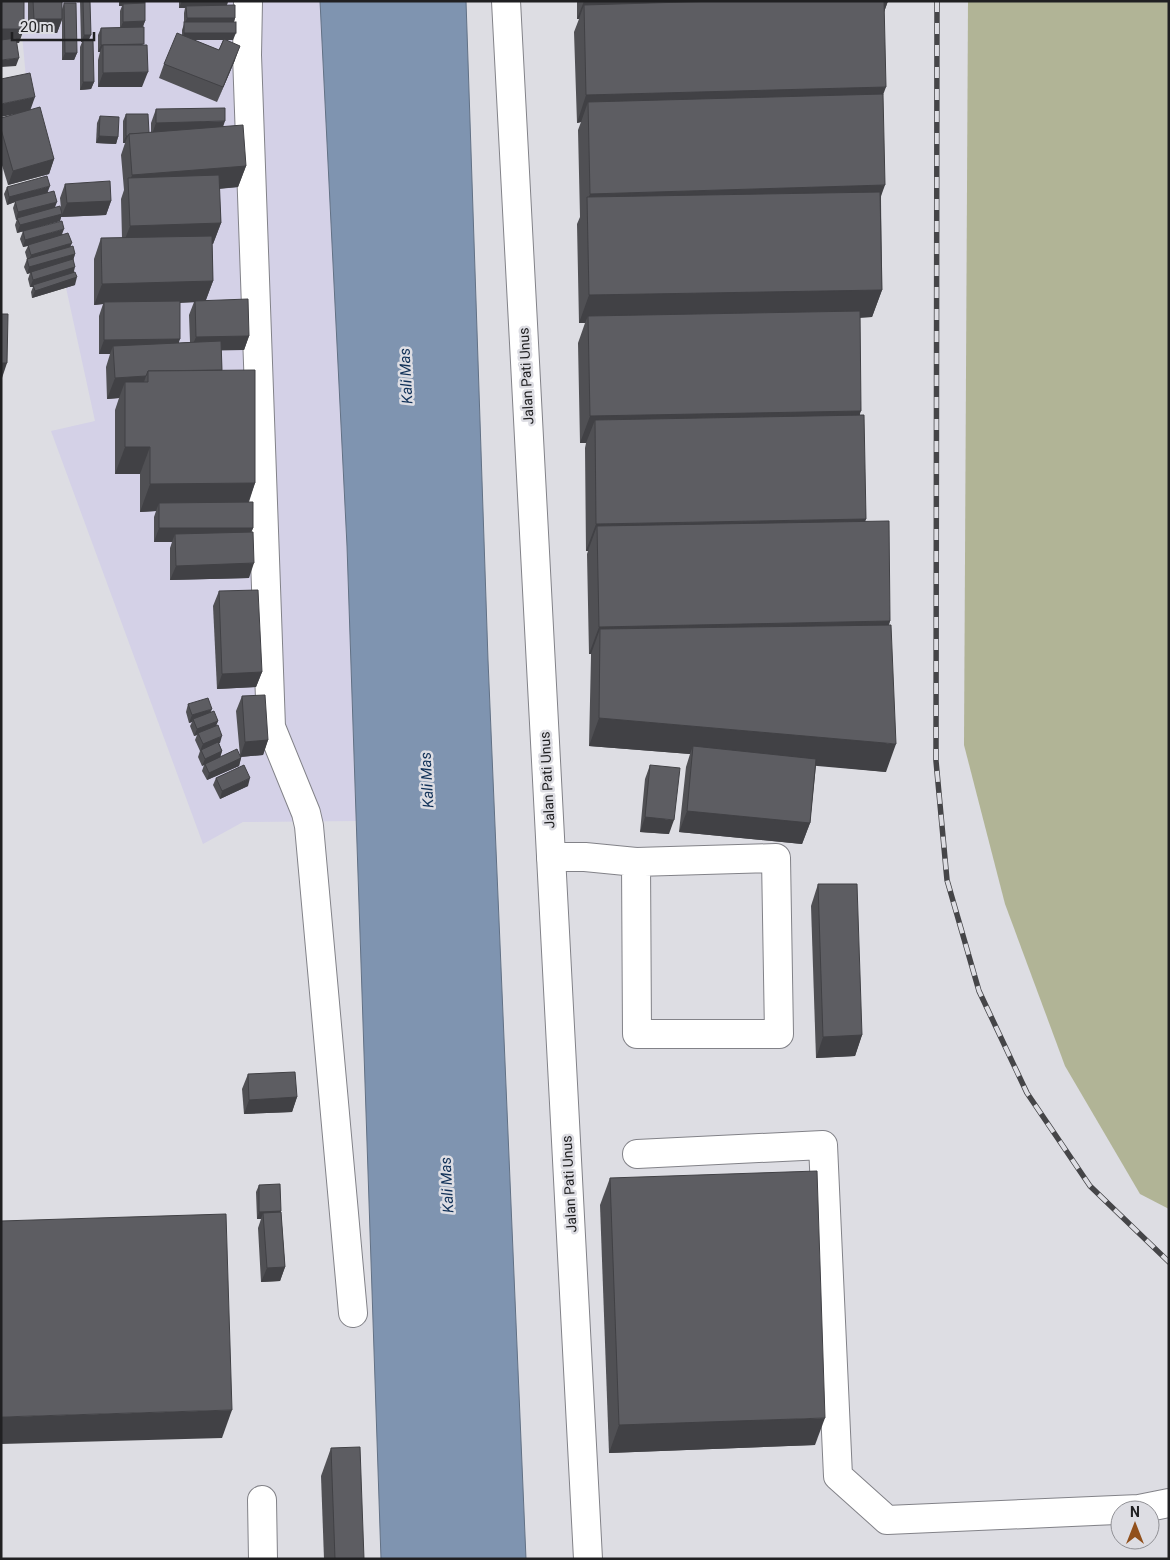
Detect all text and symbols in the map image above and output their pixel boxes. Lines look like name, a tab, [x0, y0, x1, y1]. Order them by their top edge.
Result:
scale bar	[12, 10, 95, 42]
text: 20 m	[20, 18, 54, 36]
street label: Jalan Pati Unus	[515, 327, 537, 425]
water label: Kali Mas	[396, 348, 416, 404]
street label: Jalan Pati Unus	[536, 731, 558, 829]
water label: Kali Mas	[417, 752, 437, 808]
street label: Jalan Pati Unus	[558, 1135, 580, 1233]
water label: Kali Mas	[437, 1157, 457, 1213]
north arrow	[1110, 1500, 1160, 1550]
text: N	[1130, 1504, 1140, 1520]

